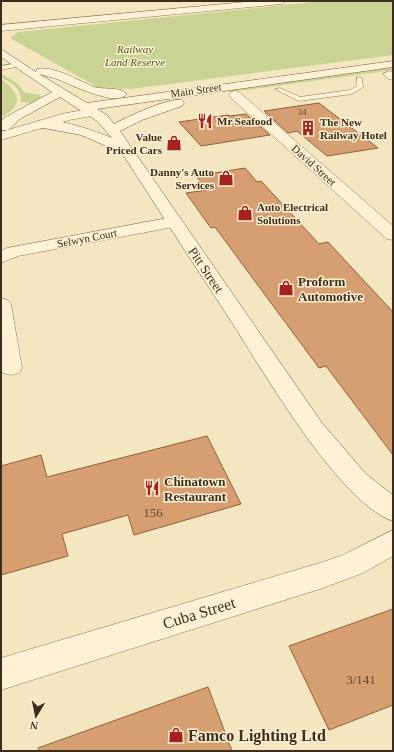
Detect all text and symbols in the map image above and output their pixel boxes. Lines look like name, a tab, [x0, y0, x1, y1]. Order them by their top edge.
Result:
park label: Railway Land Reserve	[104, 43, 165, 68]
street label: Main Street	[170, 80, 222, 100]
house number: 34	[298, 107, 307, 117]
restaurant icon: Mr Seafood	[196, 112, 214, 130]
place label: Mr Seafood	[217, 115, 272, 127]
place label: The New Railway Hotel	[320, 116, 387, 141]
building icon: The New Railway Hotel	[299, 119, 317, 137]
place label: Value Priced Cars	[106, 131, 163, 156]
shop icon: Value Priced Cars	[165, 134, 183, 152]
street label: David Street	[289, 142, 339, 188]
place label: Danny's Auto Services	[150, 166, 215, 191]
shop icon: Danny's Auto Services	[217, 169, 235, 187]
place label: Auto Electrical Solutions	[257, 201, 328, 226]
shop icon: Auto Electrical Solutions	[236, 204, 254, 222]
street label: Selwyn Court	[56, 226, 118, 250]
street label: Pitt Street	[185, 244, 227, 296]
place label: Proform Automotive	[298, 274, 363, 304]
shop icon: Proform Automotive	[277, 279, 295, 297]
place label: Chinatown Restaurant	[164, 474, 227, 504]
restaurant icon: Chinatown Restaurant	[143, 479, 161, 497]
house number: 156	[143, 505, 163, 520]
street label: Cuba Street	[161, 594, 238, 632]
house number: 3/141	[346, 672, 376, 687]
north arrow	[16, 696, 56, 736]
text: N	[29, 719, 39, 732]
shop icon: Famco Lighting Ltd	[167, 726, 185, 744]
place label: Famco Lighting Ltd	[188, 727, 326, 745]

